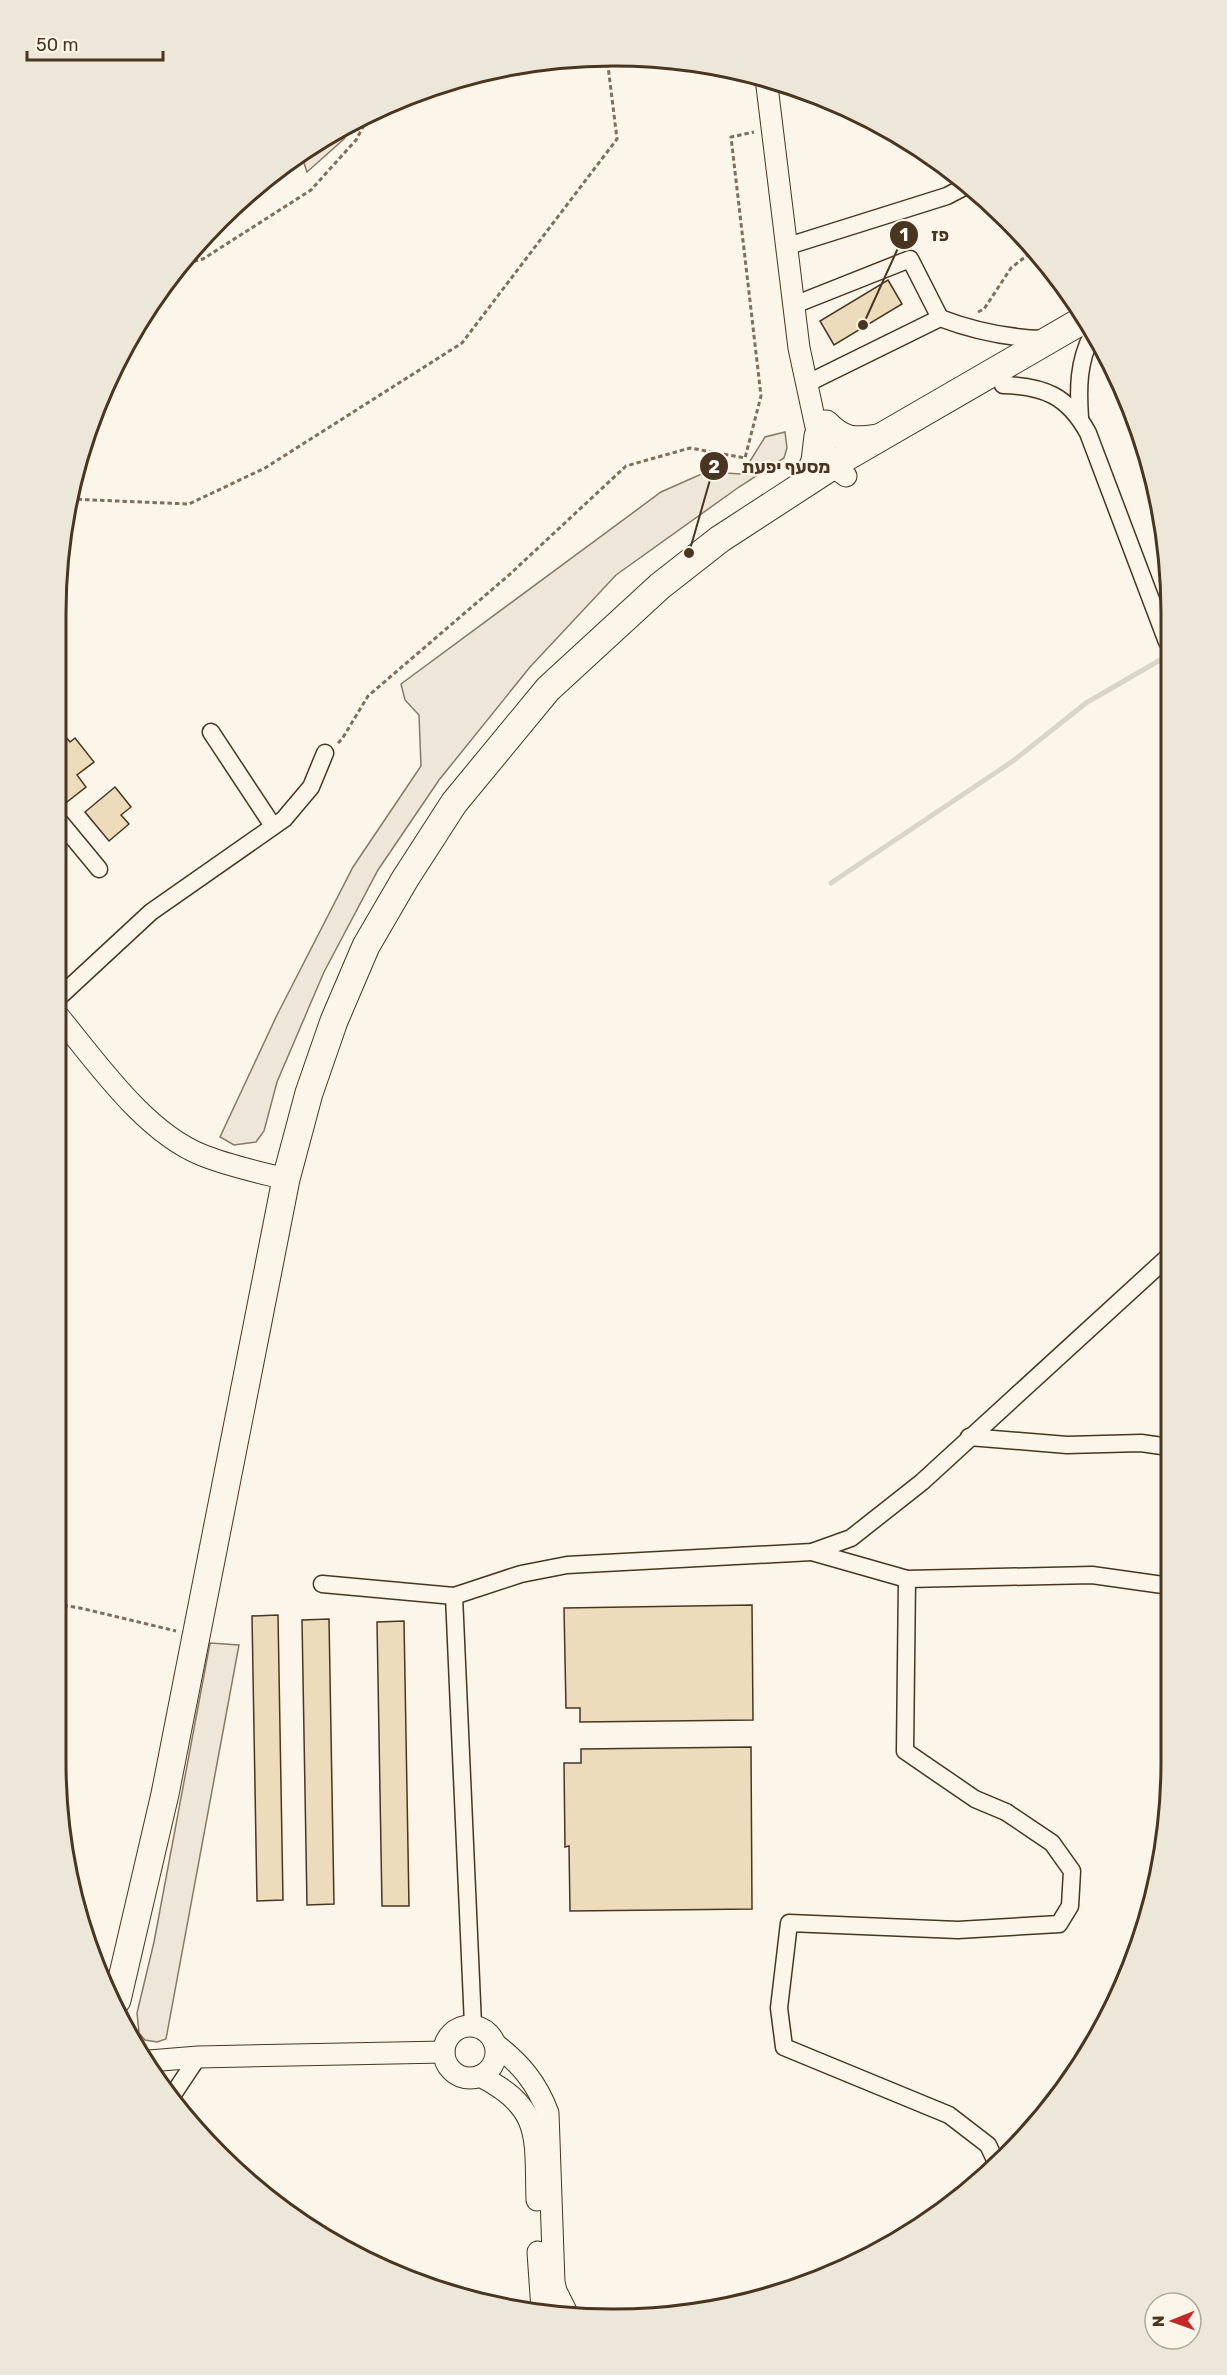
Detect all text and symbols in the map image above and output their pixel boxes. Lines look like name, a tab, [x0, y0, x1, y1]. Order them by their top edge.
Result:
scale bar	[27, 24, 164, 62]
text: 50 m	[36, 34, 79, 56]
callout: פז	[889, 217, 961, 253]
text: 1	[900, 224, 908, 246]
text: פז	[931, 224, 949, 246]
callout: מסעף יפעת	[699, 448, 842, 484]
text: 2	[708, 456, 720, 478]
text: מסעף יפעת	[742, 456, 830, 478]
north arrow	[1143, 2291, 1203, 2351]
text: N	[1149, 2315, 1168, 2327]

